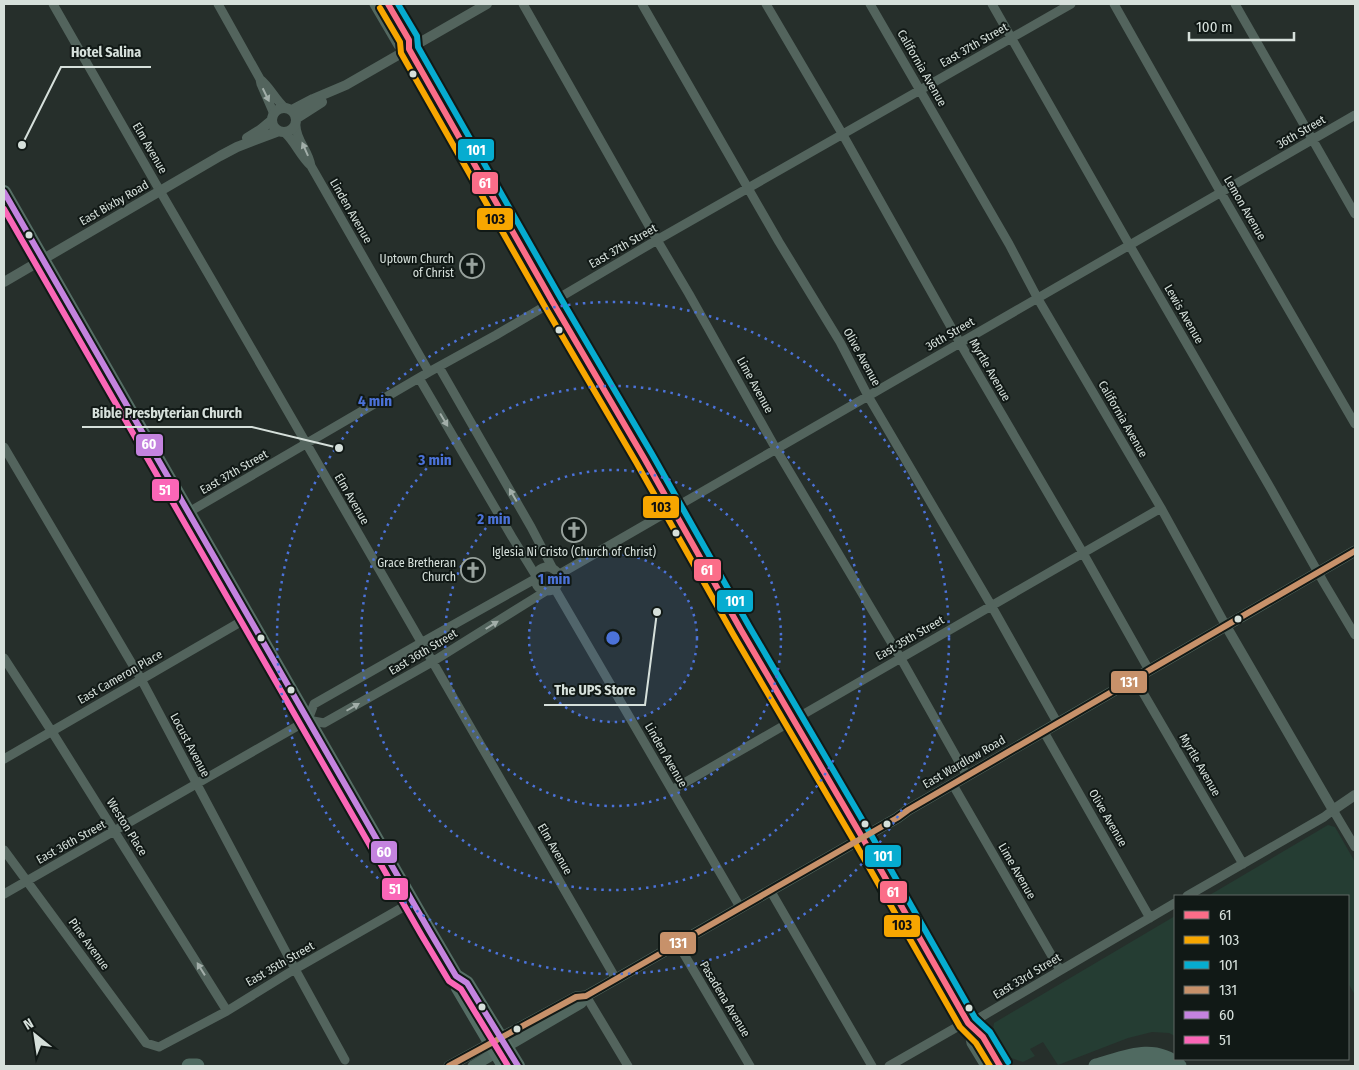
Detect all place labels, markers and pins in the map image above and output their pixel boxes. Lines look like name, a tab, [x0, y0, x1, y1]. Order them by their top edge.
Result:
callout: Hotel Salina	[61, 38, 151, 67]
unlabelled marker	[408, 69, 418, 79]
unlabelled marker	[24, 230, 34, 240]
place label: Uptown Church of Christ	[380, 252, 454, 280]
church icon: Uptown Church of Christ	[459, 253, 485, 279]
unlabelled marker	[554, 325, 564, 335]
callout: Bible Presbyterian Church	[82, 398, 252, 427]
church icon: Iglesia Ni Cristo (Church of Christ)	[561, 517, 587, 543]
unlabelled marker	[671, 528, 681, 538]
place label: Iglesia Ni Cristo (Church of Christ)	[492, 545, 656, 559]
place label: Grace Bretheran Church	[377, 556, 456, 584]
church icon: Grace Bretheran Church	[460, 557, 486, 583]
unlabelled marker	[1233, 614, 1243, 624]
centre of rings	[604, 629, 622, 647]
unlabelled marker	[256, 633, 266, 643]
callout: The UPS Store	[544, 676, 645, 705]
unlabelled marker	[286, 685, 296, 695]
unlabelled marker	[860, 819, 870, 829]
unlabelled marker	[882, 819, 892, 829]
unlabelled marker	[477, 1002, 487, 1012]
unlabelled marker	[964, 1003, 974, 1013]
unlabelled marker	[512, 1024, 522, 1034]

